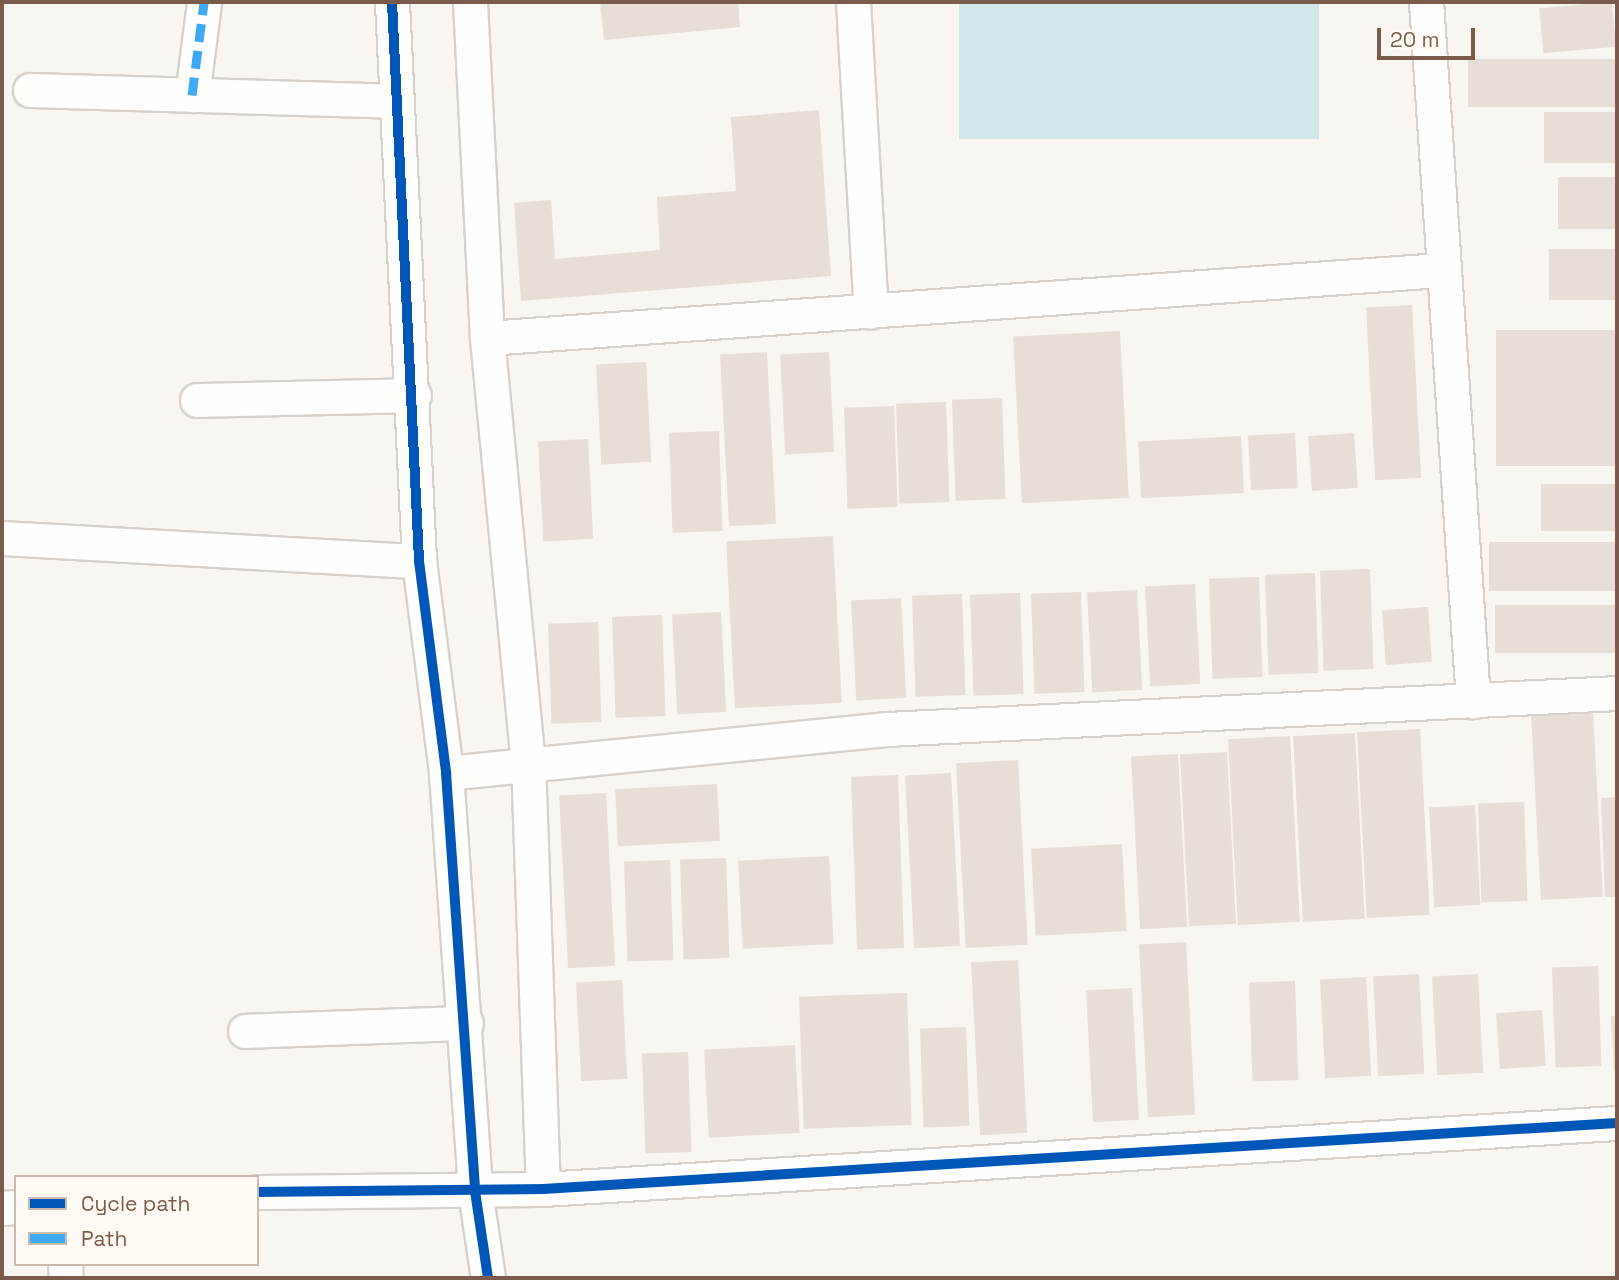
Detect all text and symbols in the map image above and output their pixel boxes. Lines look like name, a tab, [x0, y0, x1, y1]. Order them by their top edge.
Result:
scale bar	[1381, 14, 1479, 58]
text: 20 m	[1390, 26, 1440, 53]
legend	[14, 1175, 259, 1266]
text: Cycle path	[81, 1190, 190, 1217]
text: Path	[81, 1225, 127, 1252]

